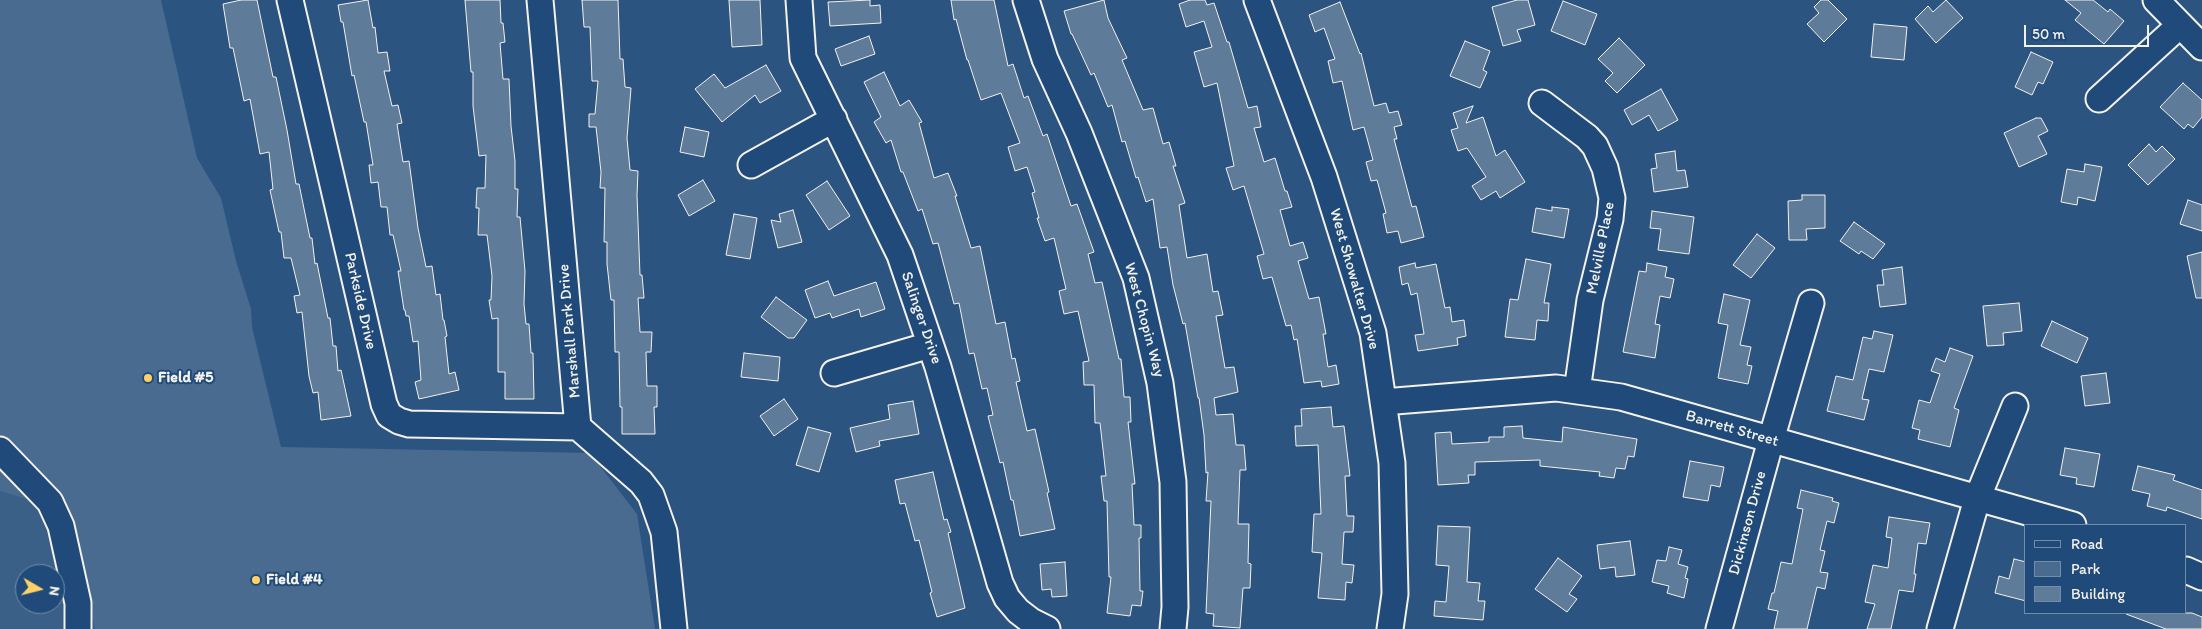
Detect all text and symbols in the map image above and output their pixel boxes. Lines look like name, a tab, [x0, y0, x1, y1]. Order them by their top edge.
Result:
scale bar	[2027, 15, 2152, 47]
text: 50 m	[2032, 25, 2065, 43]
street label: Melville Place	[1583, 200, 1619, 296]
street label: West Showalter Drive	[1325, 206, 1383, 352]
street label: Parkside Drive	[340, 251, 380, 351]
street label: West Chopin Way	[1119, 261, 1169, 379]
street label: Marshall Park Drive	[555, 263, 585, 399]
street label: Salinger Drive	[896, 269, 946, 367]
place label: Field #5	[158, 368, 213, 388]
marker: Field #5	[142, 372, 154, 384]
street label: Barrett Street	[1683, 407, 1781, 451]
street label: Dickinson Drive	[1725, 469, 1771, 577]
legend	[2024, 524, 2187, 614]
text: Road	[2071, 535, 2103, 553]
text: Park	[2071, 560, 2101, 578]
north arrow	[15, 564, 65, 614]
place label: Field #4	[266, 570, 323, 590]
marker: Field #4	[250, 574, 262, 586]
text: N	[45, 585, 63, 597]
text: Building	[2071, 585, 2125, 603]

